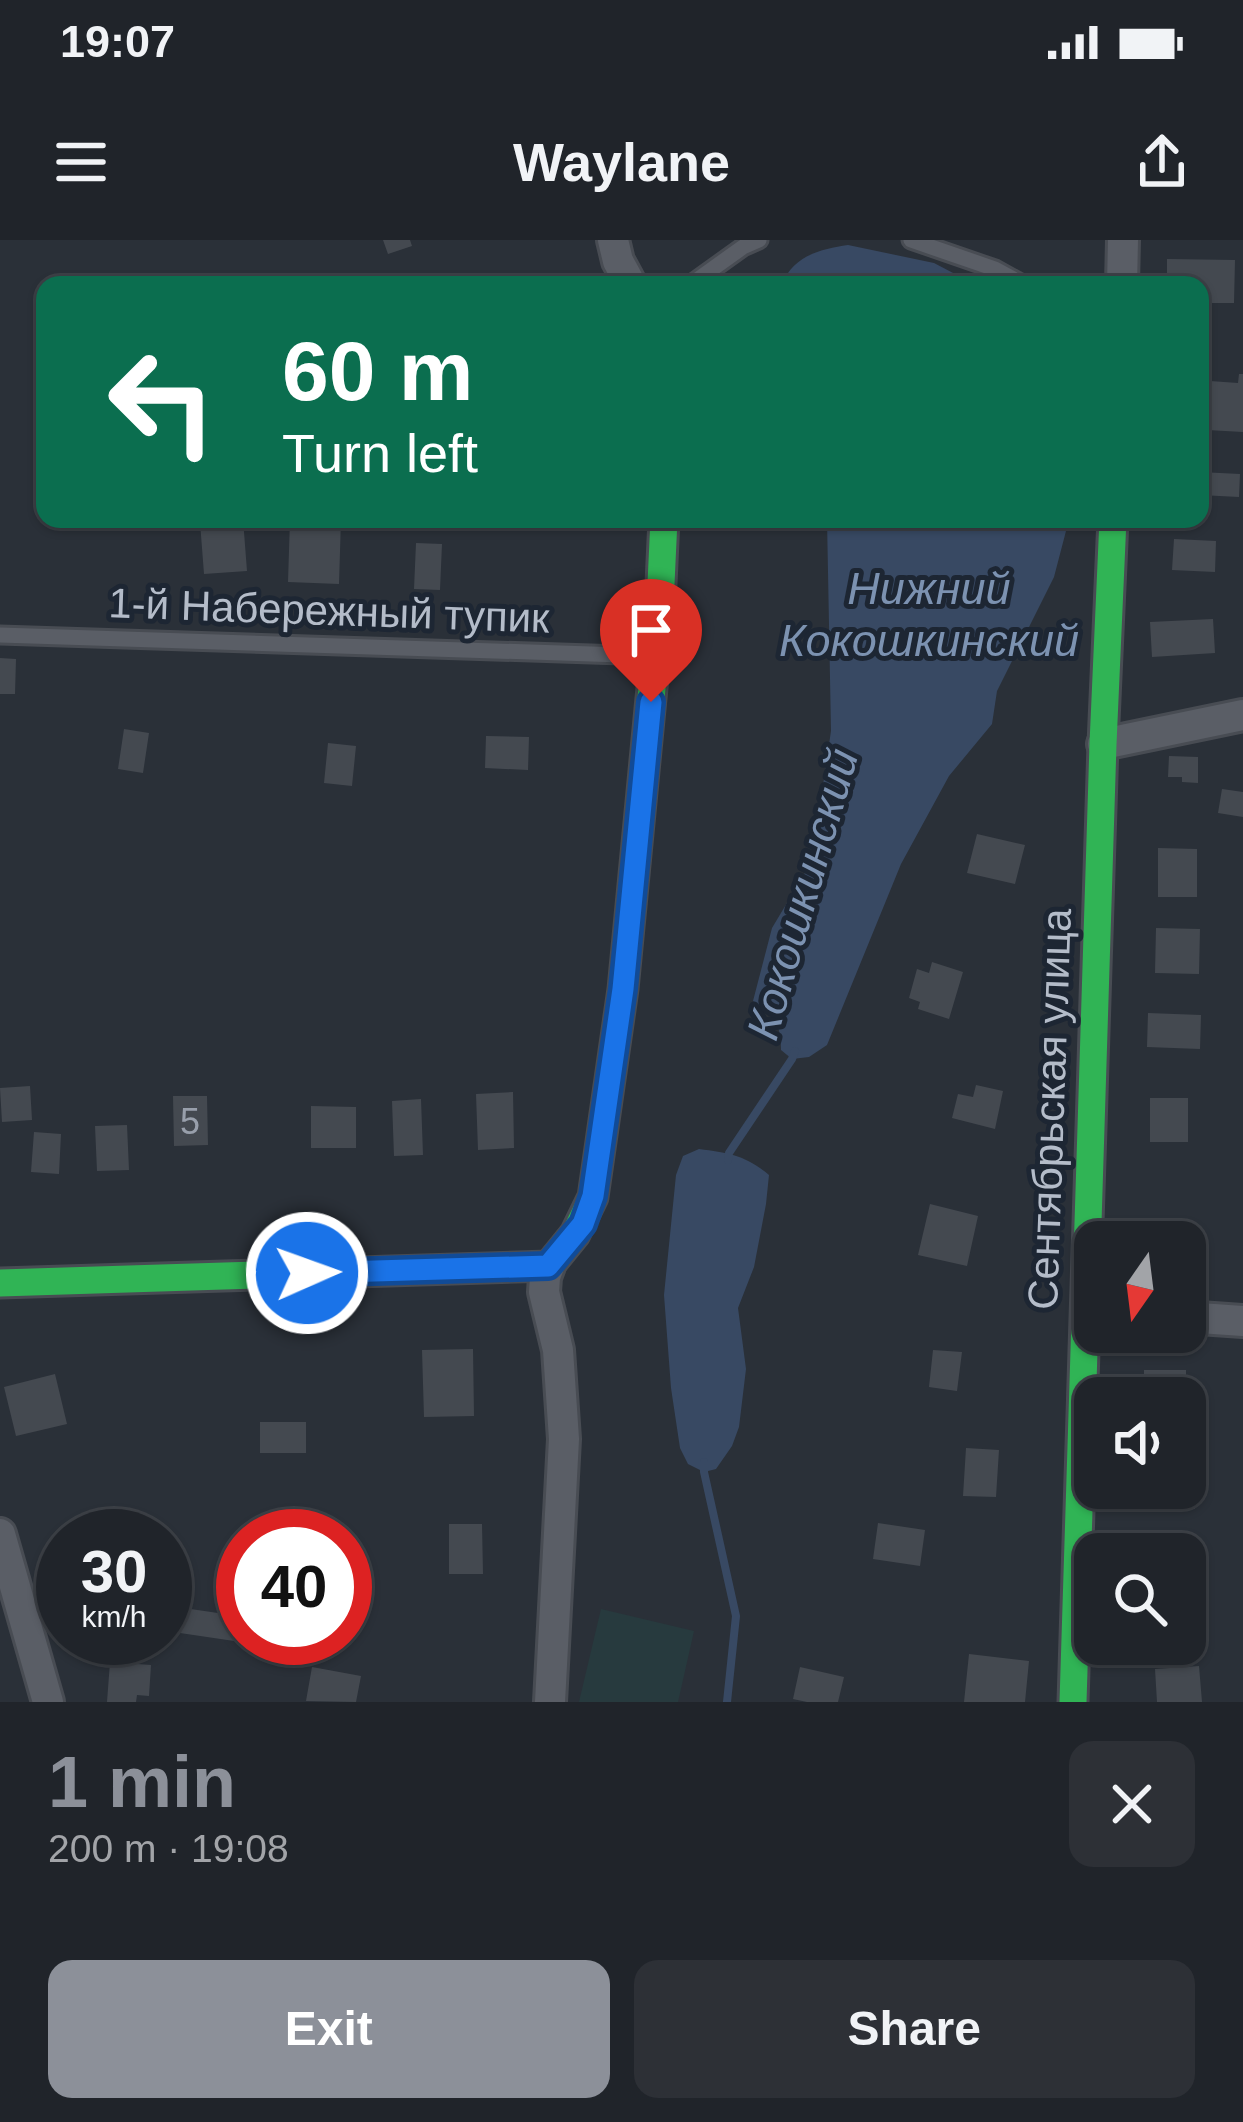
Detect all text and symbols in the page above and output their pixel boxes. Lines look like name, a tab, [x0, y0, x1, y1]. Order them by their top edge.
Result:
text: 19:07	[60, 16, 175, 67]
icon: menu	[48, 129, 114, 195]
icon: share	[1129, 129, 1195, 195]
text: Waylane	[513, 132, 730, 192]
icon: left	[84, 324, 240, 480]
text: 60 m	[282, 324, 473, 418]
text: Turn left	[282, 423, 478, 483]
water label: Нижний Кокошкинский	[779, 563, 1079, 666]
street label: 1-й Набережный тупик	[108, 579, 551, 642]
pin	[600, 579, 702, 702]
icon: arrive	[618, 597, 684, 663]
water label: Кокошкинский	[737, 743, 868, 1045]
street label: Сентябрьская улица	[1019, 907, 1080, 1311]
house number: 5	[180, 1101, 200, 1142]
position arrow	[244, 1210, 370, 1336]
north arrow	[1074, 1221, 1206, 1353]
map controls	[1074, 1221, 1206, 1665]
button: sound	[1074, 1377, 1206, 1509]
speed limit sign: 40	[216, 1509, 372, 1665]
button: search	[1074, 1533, 1206, 1665]
text: 30	[81, 1538, 147, 1605]
text: km/h	[81, 1600, 147, 1633]
button: close	[1069, 1741, 1195, 1867]
text: 1 min	[48, 1742, 236, 1822]
text: 200 m · 19:08	[48, 1827, 289, 1870]
button: Exit	[48, 1960, 610, 2098]
button: Share	[634, 1960, 1195, 2098]

